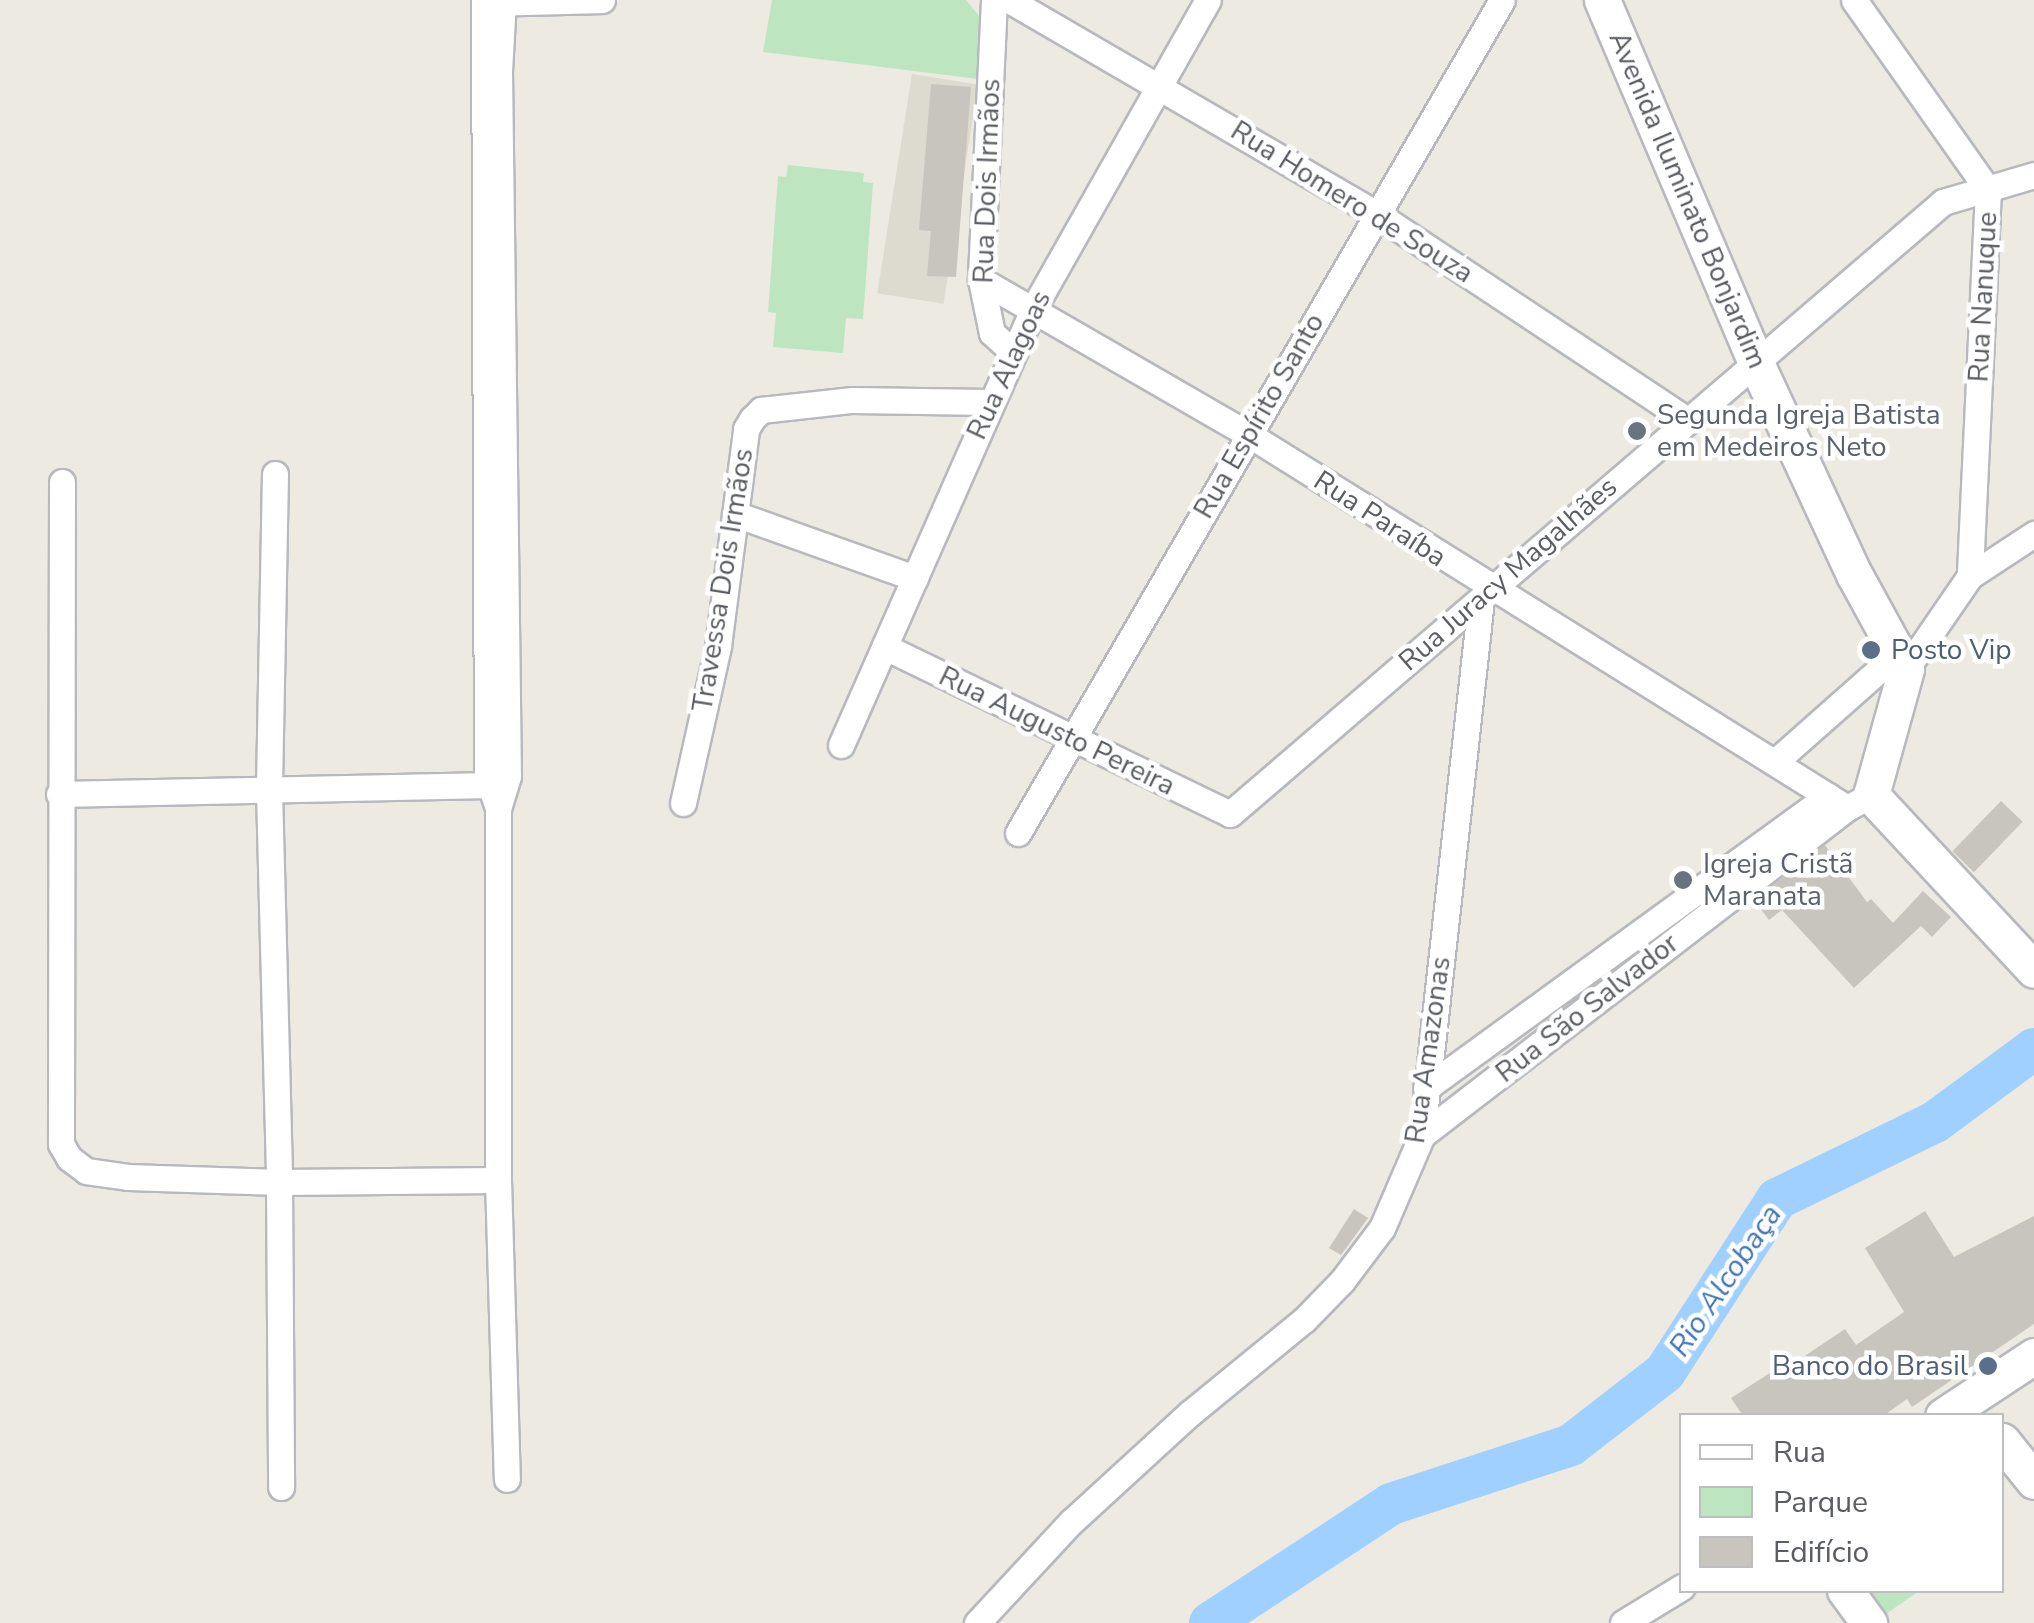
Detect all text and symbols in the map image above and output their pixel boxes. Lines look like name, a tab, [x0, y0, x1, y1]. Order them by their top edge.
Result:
street label: Avenida Iluminato Bonjardim	[1602, 26, 1774, 374]
street label: Rua Dois Irmãos	[967, 78, 1007, 284]
street label: Rua Homero de Souza	[1225, 114, 1479, 290]
street label: Rua Nanuque	[1962, 211, 2004, 383]
street label: Rua Alagoas	[960, 285, 1058, 445]
street label: Rua Espírito Santo	[1187, 308, 1331, 524]
place label: Segunda Igreja Batista em Medeiros Neto	[1657, 398, 1940, 464]
marker: Segunda Igreja Batista em Medeiros Neto	[1626, 420, 1648, 442]
street label: Travessa Dois Irmãos	[686, 446, 760, 714]
street label: Rua Paraíba	[1307, 464, 1453, 574]
street label: Rua Juracy Magalhães	[1392, 470, 1624, 678]
place label: Posto Vip	[1891, 633, 2012, 667]
marker: Posto Vip	[1860, 639, 1882, 661]
street label: Rua Augusto Pereira	[934, 659, 1180, 803]
place label: Igreja Cristã Maranata	[1703, 847, 1853, 913]
marker: Igreja Cristã Maranata	[1672, 869, 1694, 891]
street label: Rua São Salvador	[1489, 926, 1685, 1090]
street label: Rua Amazonas	[1398, 954, 1458, 1146]
water label: Rio Alcobaça	[1662, 1198, 1790, 1364]
place label: Banco do Brasil	[1772, 1349, 1968, 1383]
marker: Banco do Brasil	[1977, 1355, 1999, 1377]
legend	[1679, 1413, 2004, 1593]
text: Rua	[1773, 1432, 1826, 1473]
text: Parque	[1773, 1482, 1868, 1523]
text: Edifício	[1773, 1532, 1869, 1573]

